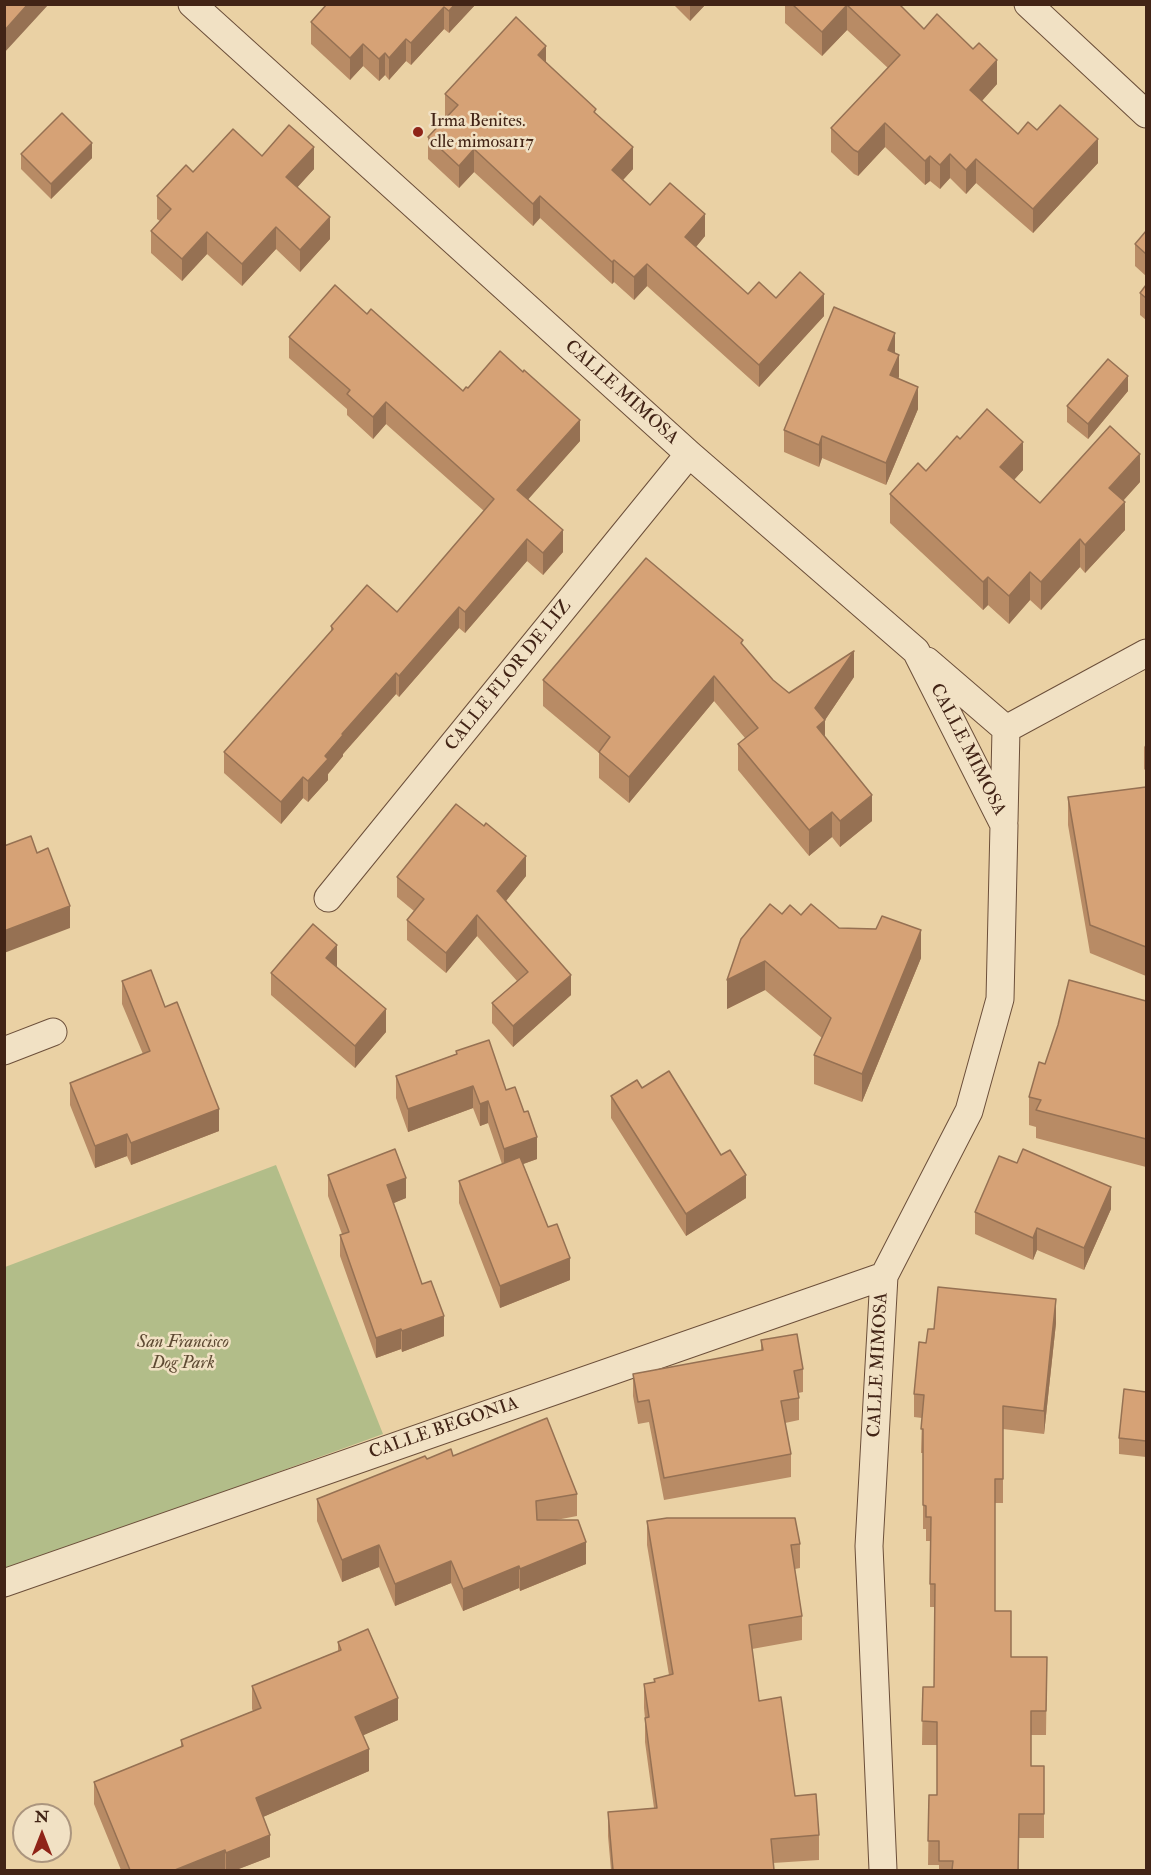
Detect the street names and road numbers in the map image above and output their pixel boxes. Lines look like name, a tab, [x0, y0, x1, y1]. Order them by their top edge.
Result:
street label: CALLE MIMOSA	[560, 336, 682, 450]
street label: CALLE FLOR DE LIZ	[441, 596, 577, 756]
street label: CALLE MIMOSA	[924, 680, 1010, 820]
street label: CALLE MIMOSA	[864, 1292, 894, 1438]
street label: CALLE BEGONIA	[367, 1393, 521, 1465]

